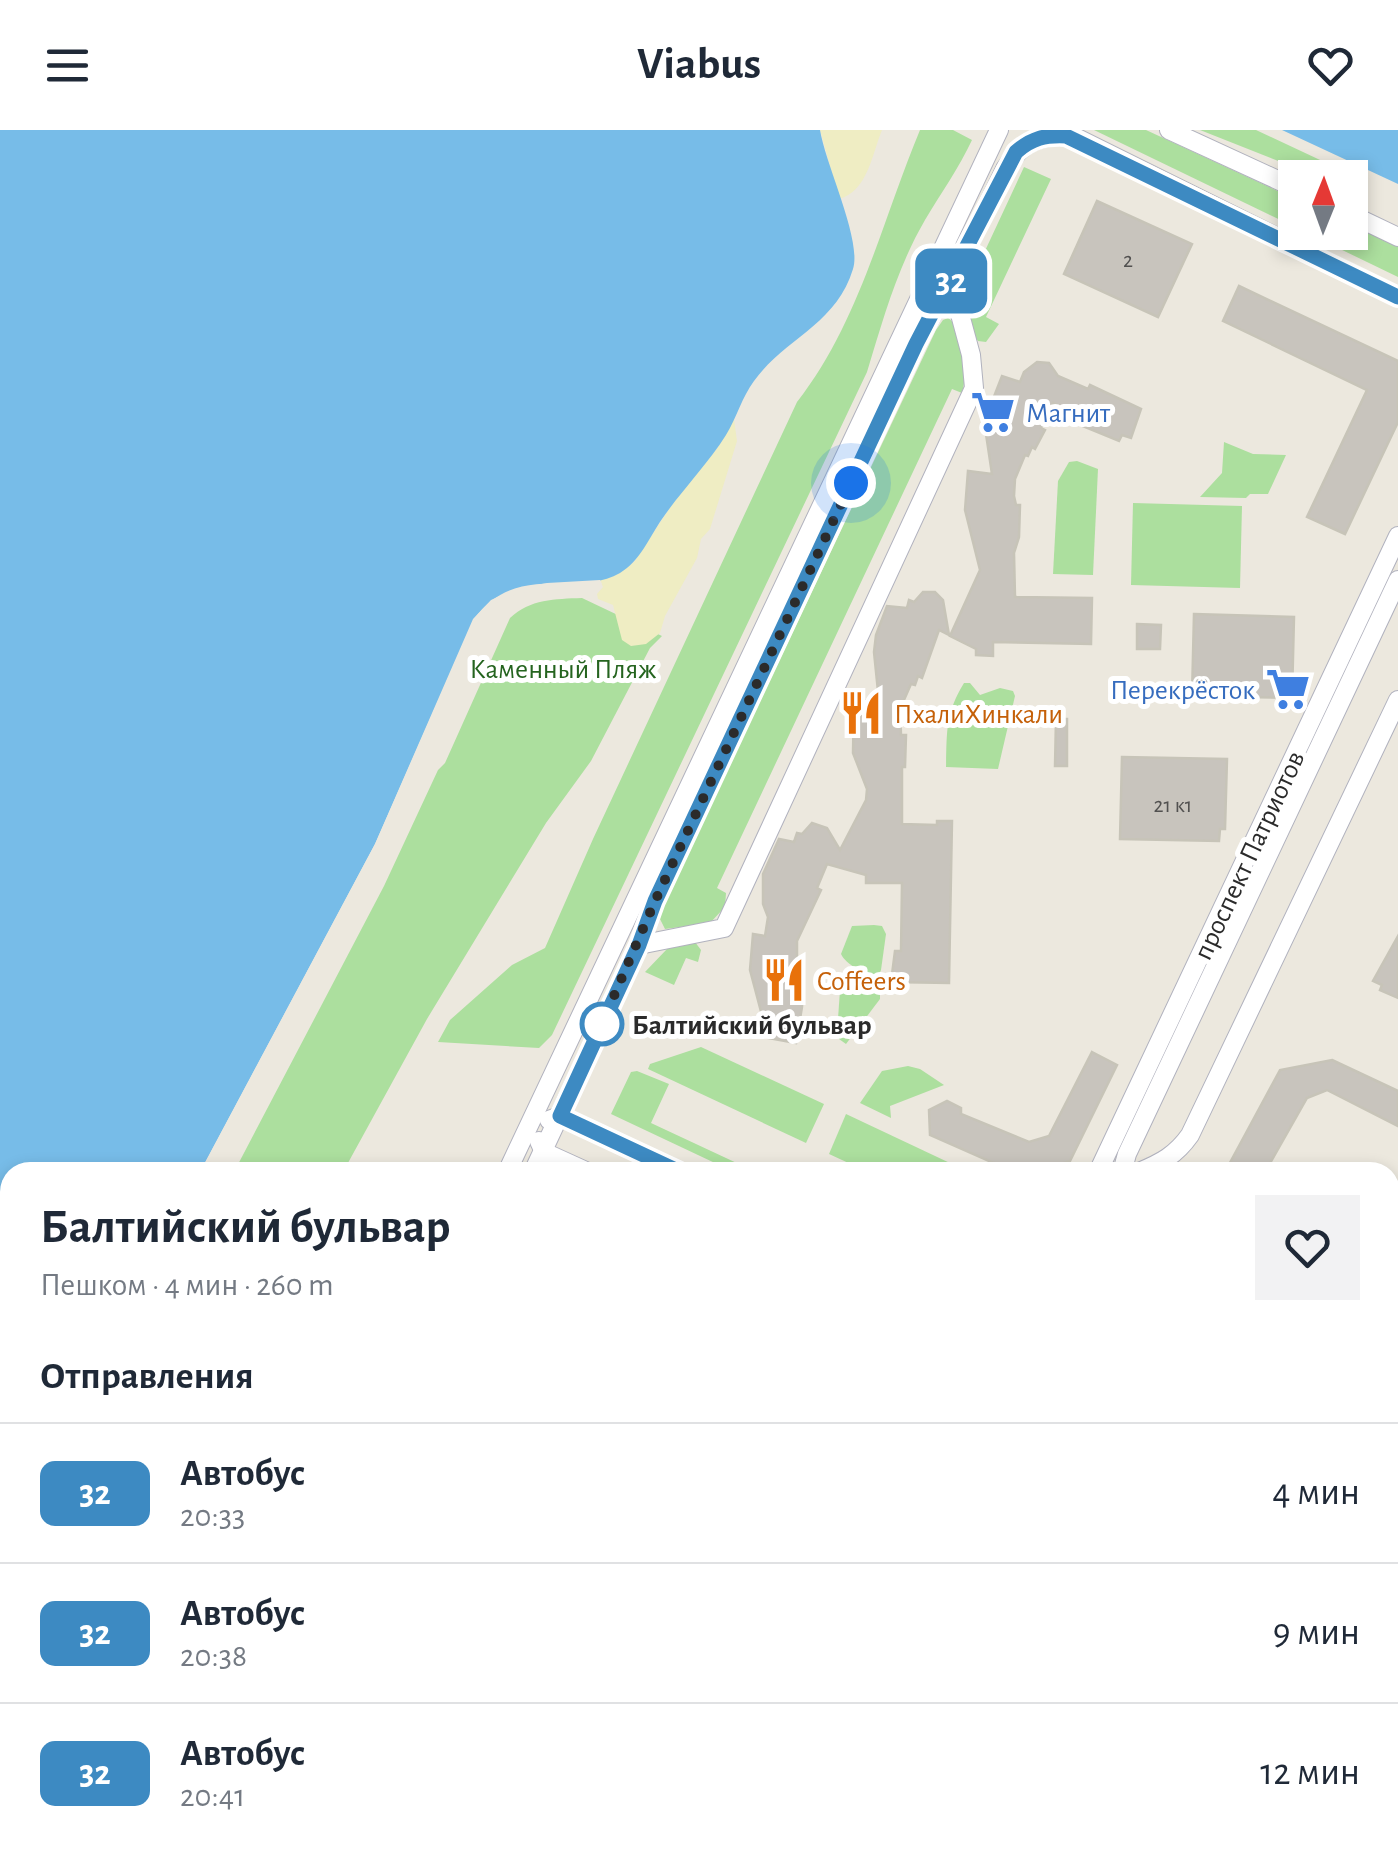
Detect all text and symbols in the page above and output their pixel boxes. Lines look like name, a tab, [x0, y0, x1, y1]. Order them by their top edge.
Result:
icon: menu	[40, 38, 95, 93]
icon: heart	[1303, 38, 1358, 93]
text: Viabus	[637, 42, 761, 87]
north arrow	[1278, 160, 1368, 250]
map controls	[1278, 160, 1368, 250]
line badge: 32	[906, 248, 996, 314]
house number: 2	[1123, 249, 1133, 271]
text: 32	[935, 264, 967, 299]
supermarket icon: Магнит	[969, 388, 1017, 436]
place label: Магнит	[1026, 400, 1111, 428]
your location	[826, 458, 876, 508]
park label: Каменный Пляж	[470, 656, 656, 684]
supermarket icon: Перекрёсток	[1264, 665, 1312, 713]
place label: Перекрёсток	[1110, 677, 1255, 705]
restaurant icon: ПхалиХинкали	[837, 689, 885, 737]
place label: ПхалиХинкали	[894, 701, 1063, 729]
street label: проспект Патриотов	[1189, 747, 1310, 965]
house number: 21 к1	[1154, 794, 1192, 816]
restaurant icon: Coffeers	[760, 956, 808, 1004]
place label: Coffeers	[817, 968, 906, 996]
marker: Балтийский бульвар	[581, 1003, 623, 1045]
place label: Балтийский бульвар	[632, 1012, 872, 1040]
button: heart	[1255, 1195, 1360, 1300]
text: Балтийский бульвар	[40, 1204, 451, 1252]
text: Пешком · 4 мин · 260 m	[40, 1269, 334, 1301]
text: Отправления	[40, 1358, 254, 1396]
text: Автобус	[180, 1455, 305, 1493]
text: 4 мин	[1272, 1474, 1360, 1512]
text: 32	[79, 1476, 111, 1511]
text: 20:33	[180, 1500, 245, 1532]
text: Автобус	[180, 1595, 305, 1633]
text: 9 мин	[1273, 1614, 1360, 1652]
text: 32	[79, 1616, 111, 1651]
text: 20:38	[180, 1640, 247, 1672]
text: Автобус	[180, 1735, 305, 1773]
text: 12 мин	[1260, 1754, 1360, 1792]
text: 32	[79, 1756, 111, 1791]
text: 20:41	[180, 1780, 245, 1812]

